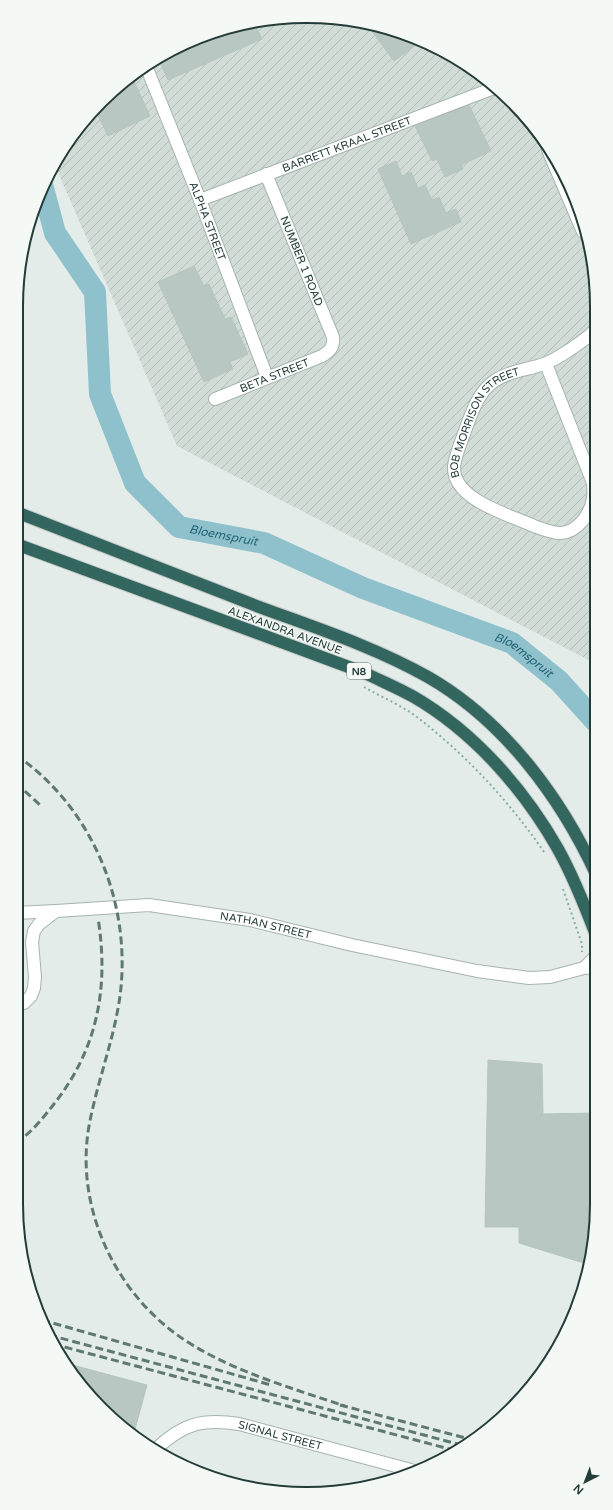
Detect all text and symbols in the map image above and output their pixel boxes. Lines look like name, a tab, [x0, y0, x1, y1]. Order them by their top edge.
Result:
street label: BARRETT KRAAL STREET	[280, 114, 414, 175]
street label: ALPHA STREET	[186, 180, 228, 263]
street label: NUMBER 1 ROAD	[278, 214, 326, 308]
street label: BETA STREET	[238, 356, 311, 395]
street label: BOB MORRISON STREET	[448, 365, 521, 479]
water label: Bloemspruit	[188, 522, 260, 549]
street label: ALEXANDRA AVENUE	[226, 604, 343, 657]
water label: Bloemspruit	[492, 630, 557, 681]
road number: N8	[347, 663, 371, 679]
street label: NATHAN STREET	[219, 910, 313, 942]
street label: SIGNAL STREET	[237, 1418, 324, 1453]
north arrow	[565, 1462, 605, 1502]
text: N	[571, 1481, 586, 1497]

